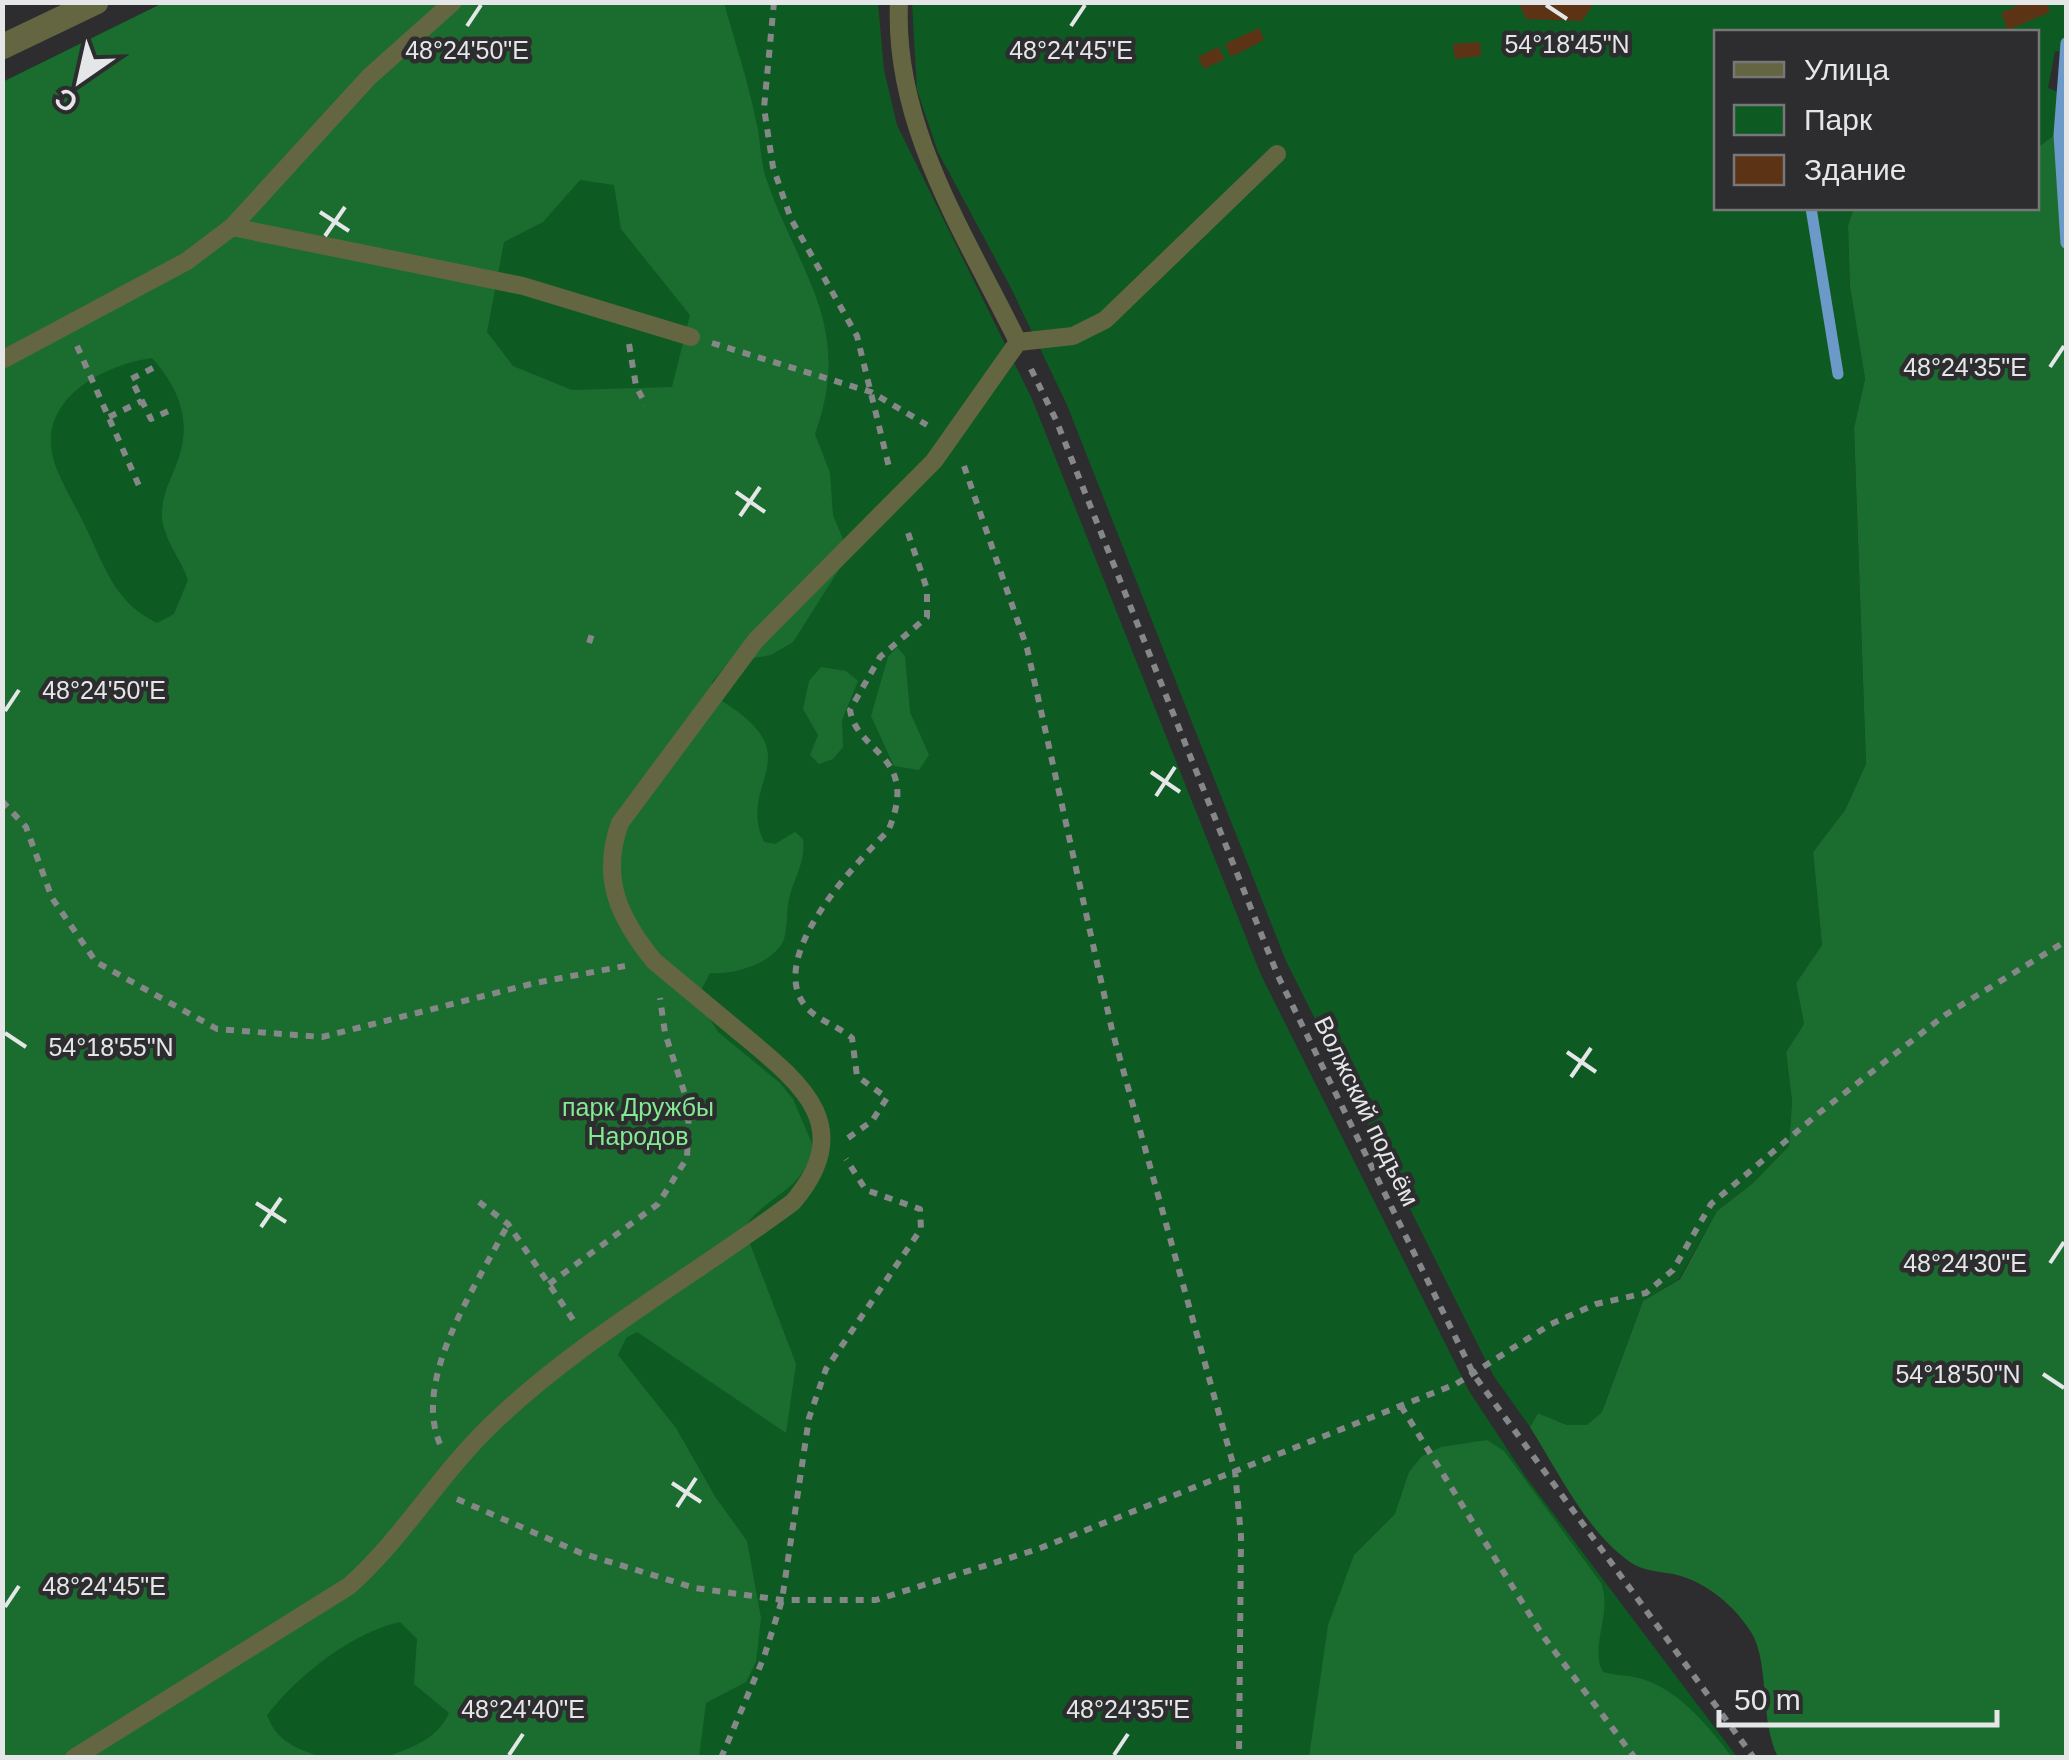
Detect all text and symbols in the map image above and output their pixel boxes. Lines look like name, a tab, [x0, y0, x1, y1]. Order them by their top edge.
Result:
north arrow	[30, 30, 130, 130]
text: 54°18'45"N	[1504, 30, 1630, 58]
legend	[1714, 30, 2039, 210]
text: 48°24'50"E	[405, 36, 529, 64]
text: 48°24'45"E	[1009, 36, 1133, 64]
text: Улица	[1804, 53, 1889, 86]
text: С	[49, 82, 83, 119]
text: Парк	[1804, 103, 1873, 136]
text: Здание	[1804, 153, 1906, 186]
text: 48°24'35"E	[1903, 353, 2027, 381]
text: 48°24'50"E	[42, 676, 166, 704]
street label: Волжский подъём	[1309, 1012, 1425, 1210]
text: 54°18'55"N	[48, 1033, 174, 1061]
park label: парк Дружбы Народов	[562, 1093, 714, 1150]
text: 48°24'30"E	[1903, 1249, 2027, 1277]
text: 54°18'50"N	[1895, 1360, 2021, 1388]
text: 48°24'45"E	[42, 1572, 166, 1600]
scale bar	[1719, 1665, 1996, 1727]
text: 50 m	[1734, 1683, 1801, 1716]
text: 48°24'40"E	[461, 1695, 585, 1723]
text: 48°24'35"E	[1066, 1695, 1190, 1723]

